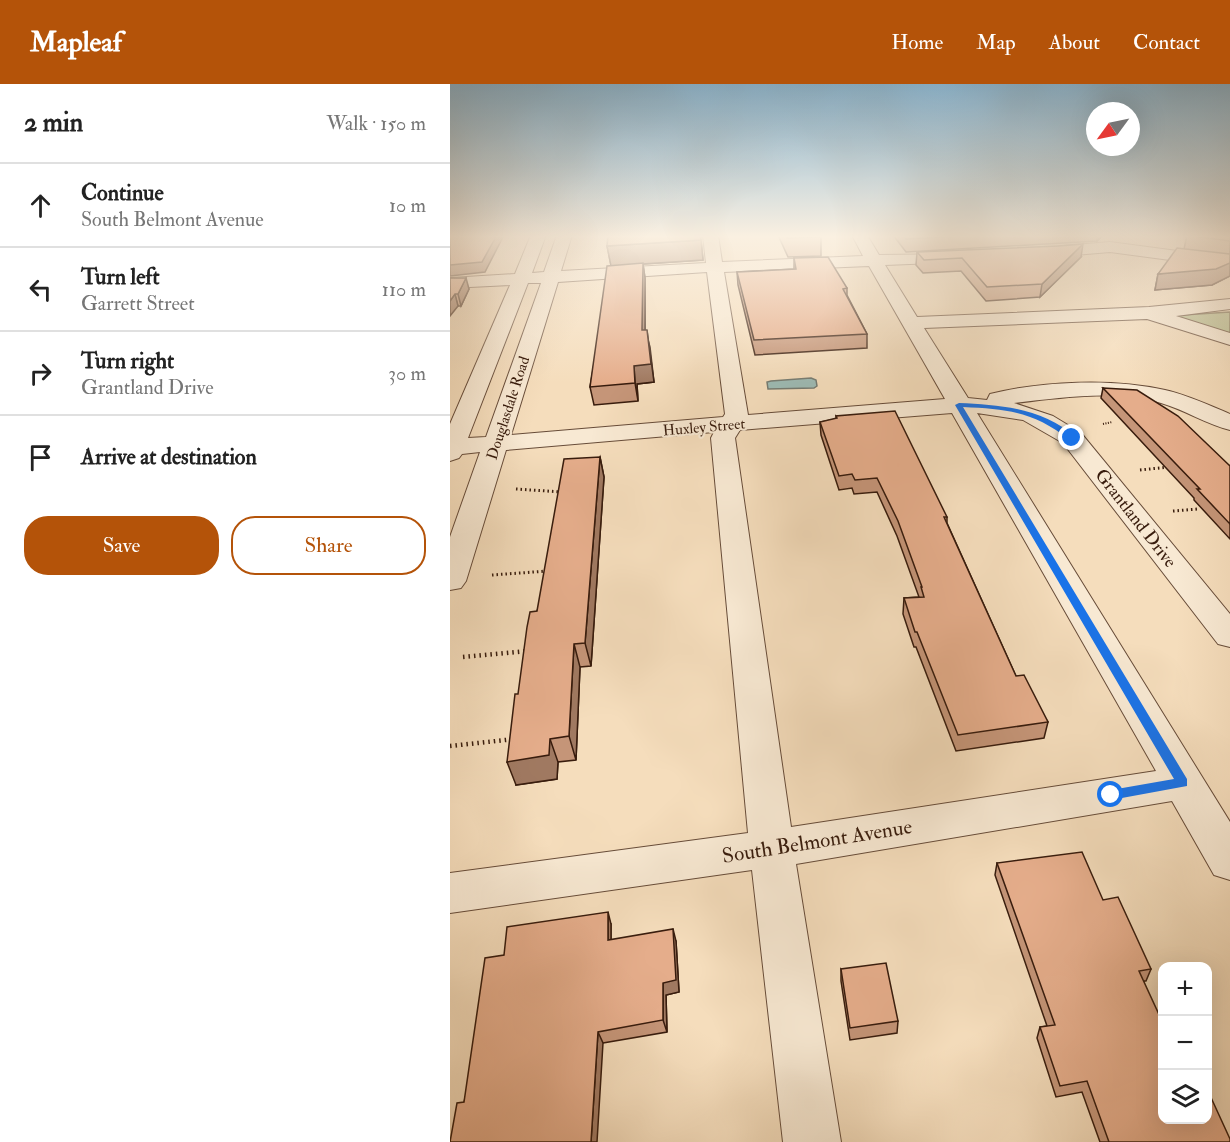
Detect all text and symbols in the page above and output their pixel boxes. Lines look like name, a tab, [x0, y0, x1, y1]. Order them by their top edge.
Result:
text: Mapleaf	[30, 25, 122, 60]
text: Home	[891, 29, 943, 56]
text: Map	[976, 29, 1016, 56]
text: About	[1049, 29, 1100, 56]
text: Contact	[1133, 29, 1200, 56]
north arrow	[1086, 102, 1140, 156]
text: 2 min	[24, 107, 83, 139]
text: Walk · 150 m	[326, 111, 426, 136]
text: Continue	[81, 179, 164, 207]
icon: ahead	[24, 189, 57, 222]
text: 10 m	[389, 193, 426, 218]
text: South Belmont Avenue	[81, 207, 264, 232]
text: Turn left	[81, 263, 160, 291]
icon: left	[24, 273, 57, 306]
text: 110 m	[382, 277, 426, 302]
text: Garrett Street	[81, 291, 195, 316]
text: Turn right	[81, 347, 174, 375]
street label: Douglasdale Road	[483, 353, 534, 462]
icon: right	[24, 357, 57, 390]
text: 30 m	[388, 361, 426, 386]
text: Grantland Drive	[81, 375, 214, 400]
street label: Huxley Street	[662, 414, 746, 441]
route end	[1058, 424, 1084, 450]
icon: arrive	[24, 441, 57, 474]
text: Arrive at destination	[81, 443, 257, 471]
street label: Grantland Drive	[1090, 464, 1182, 573]
button: Save	[24, 516, 219, 575]
button: Share	[231, 516, 426, 575]
route start	[1097, 781, 1123, 807]
street label: South Belmont Avenue	[720, 813, 914, 870]
map controls	[1158, 962, 1212, 1124]
button: +	[1158, 962, 1212, 1016]
button: −	[1158, 1016, 1212, 1070]
button: layers	[1158, 1070, 1212, 1124]

